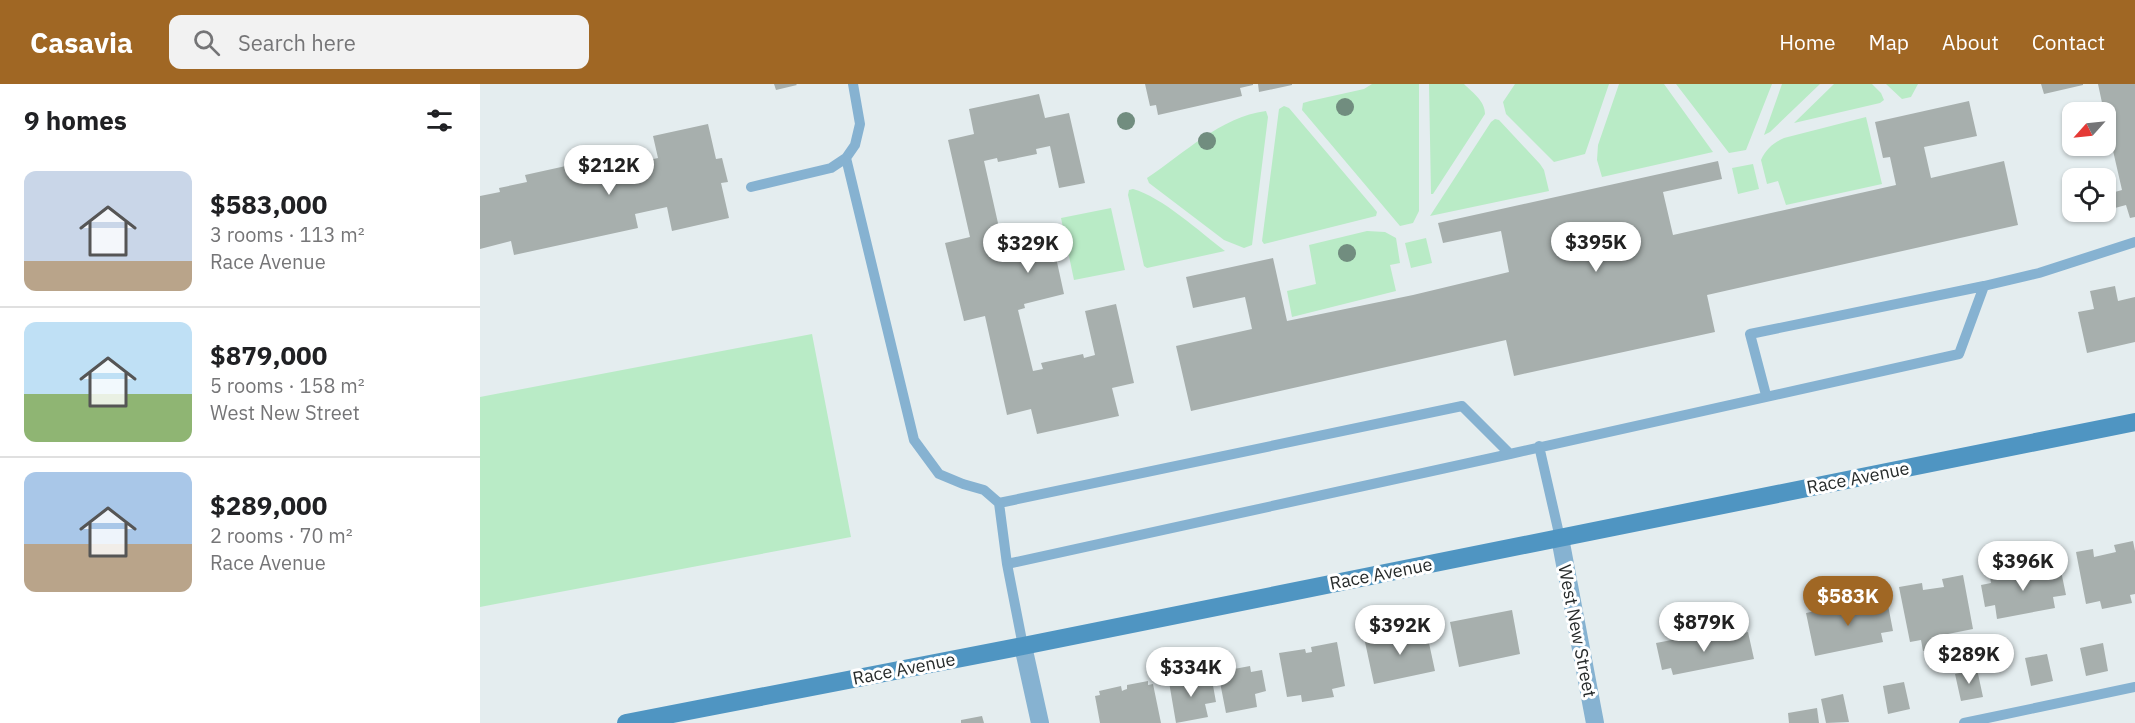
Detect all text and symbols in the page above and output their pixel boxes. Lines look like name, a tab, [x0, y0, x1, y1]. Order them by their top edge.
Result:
search box	[169, 15, 589, 69]
text: Casavia	[30, 24, 133, 61]
icon: search	[190, 26, 223, 59]
text: Search here	[238, 28, 356, 57]
text: Home	[1779, 28, 1836, 56]
text: Map	[1869, 28, 1909, 56]
text: About	[1942, 28, 1999, 56]
text: Contact	[2032, 28, 2105, 56]
north arrow	[2062, 102, 2116, 156]
map controls	[2062, 102, 2116, 222]
text: 9 homes	[24, 103, 127, 137]
icon: filters	[423, 104, 456, 137]
pin: $212K	[567, 145, 651, 196]
text: $212K	[578, 151, 640, 178]
button: locate	[2062, 168, 2116, 222]
text: $583,000	[210, 187, 327, 221]
icon: home	[72, 195, 144, 267]
text: 3 rooms · 113 m²	[210, 221, 365, 248]
pin: $395K	[1554, 222, 1638, 273]
pin: $329K	[986, 223, 1070, 274]
text: $395K	[1565, 228, 1627, 255]
text: $329K	[997, 229, 1059, 256]
text: Race Avenue	[210, 248, 326, 275]
text: $879,000	[210, 338, 327, 372]
icon: home	[72, 346, 144, 418]
text: 5 rooms · 158 m²	[210, 372, 365, 399]
text: West New Street	[210, 399, 360, 426]
street label: Race Avenue	[1805, 456, 1911, 499]
text: $289,000	[210, 488, 327, 522]
icon: home	[72, 496, 144, 568]
text: 2 rooms · 70 m²	[210, 522, 353, 549]
pin: $396K	[1981, 541, 2065, 592]
text: $396K	[1992, 547, 2054, 574]
text: Race Avenue	[210, 549, 326, 576]
street label: Race Avenue	[1328, 552, 1434, 595]
street label: West New Street	[1553, 563, 1602, 699]
pin: $583K	[1806, 576, 1890, 627]
text: $583K	[1817, 582, 1879, 609]
pin: $879K	[1662, 602, 1746, 653]
pin: $392K	[1358, 605, 1442, 656]
text: $879K	[1673, 608, 1735, 635]
text: $392K	[1369, 611, 1431, 638]
pin: $289K	[1927, 634, 2011, 685]
text: $289K	[1938, 640, 2000, 667]
street label: Race Avenue	[851, 647, 957, 690]
pin: $334K	[1149, 647, 1233, 698]
text: $334K	[1160, 653, 1222, 680]

